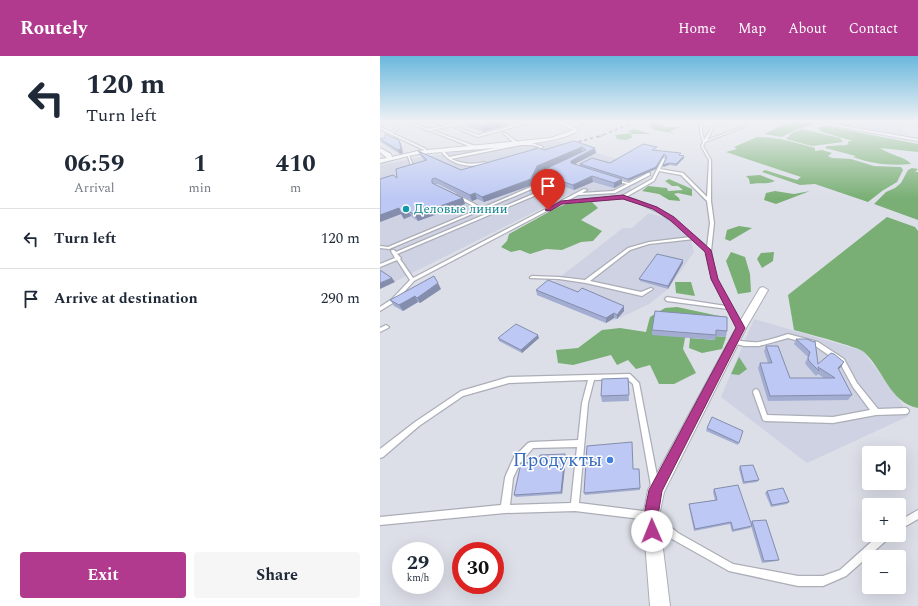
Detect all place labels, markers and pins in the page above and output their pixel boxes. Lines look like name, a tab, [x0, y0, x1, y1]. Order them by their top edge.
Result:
pin	[531, 169, 565, 210]
place label: Деловые линии	[414, 199, 508, 219]
marker: Деловые линии	[401, 204, 411, 214]
place label: Продукты	[513, 446, 602, 475]
marker: Продукты	[605, 455, 615, 465]

